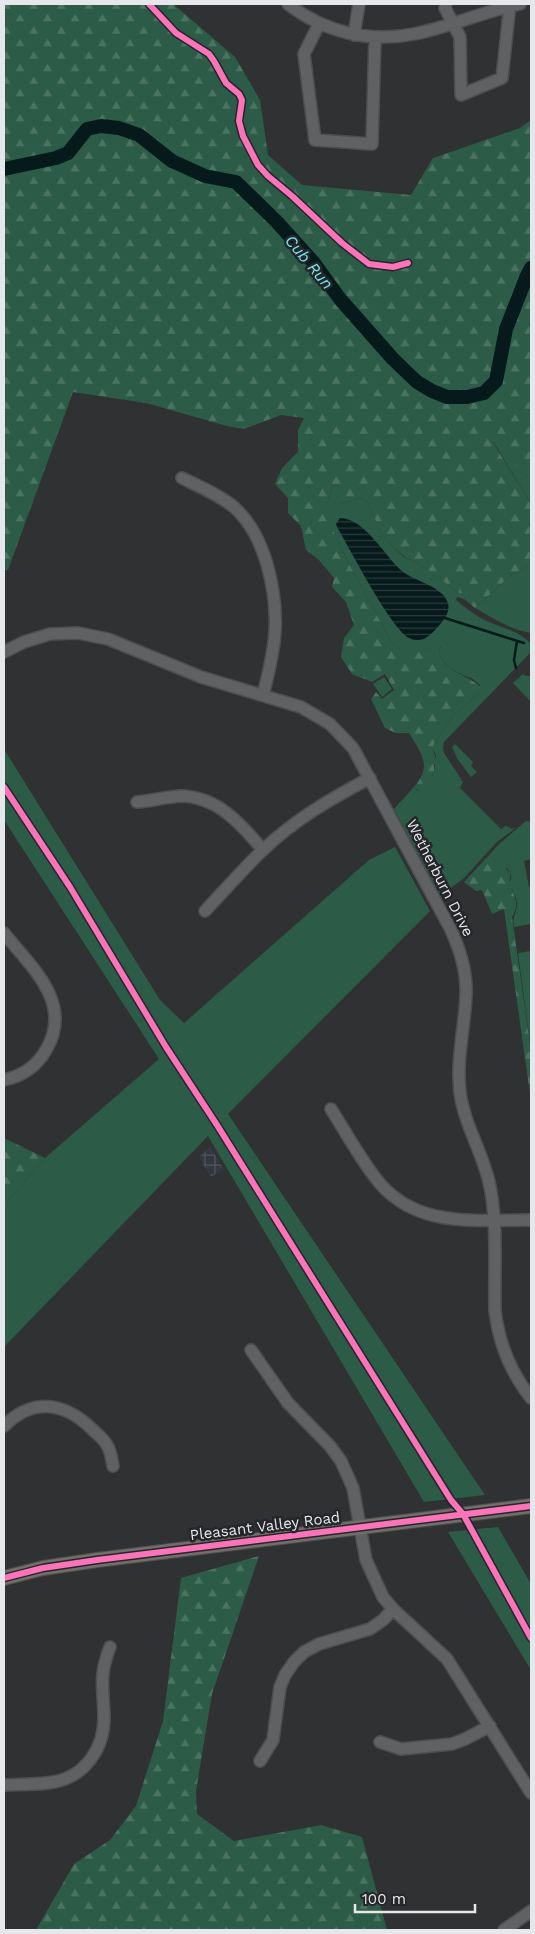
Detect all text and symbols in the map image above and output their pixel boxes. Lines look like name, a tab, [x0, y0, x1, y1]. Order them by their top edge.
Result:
water label: Cub Run	[281, 231, 337, 293]
street label: Wetherburn Drive	[403, 816, 477, 940]
street label: Pleasant Valley Road	[189, 1508, 341, 1544]
scale bar	[355, 1882, 475, 1914]
text: 100 m	[362, 1890, 406, 1908]

